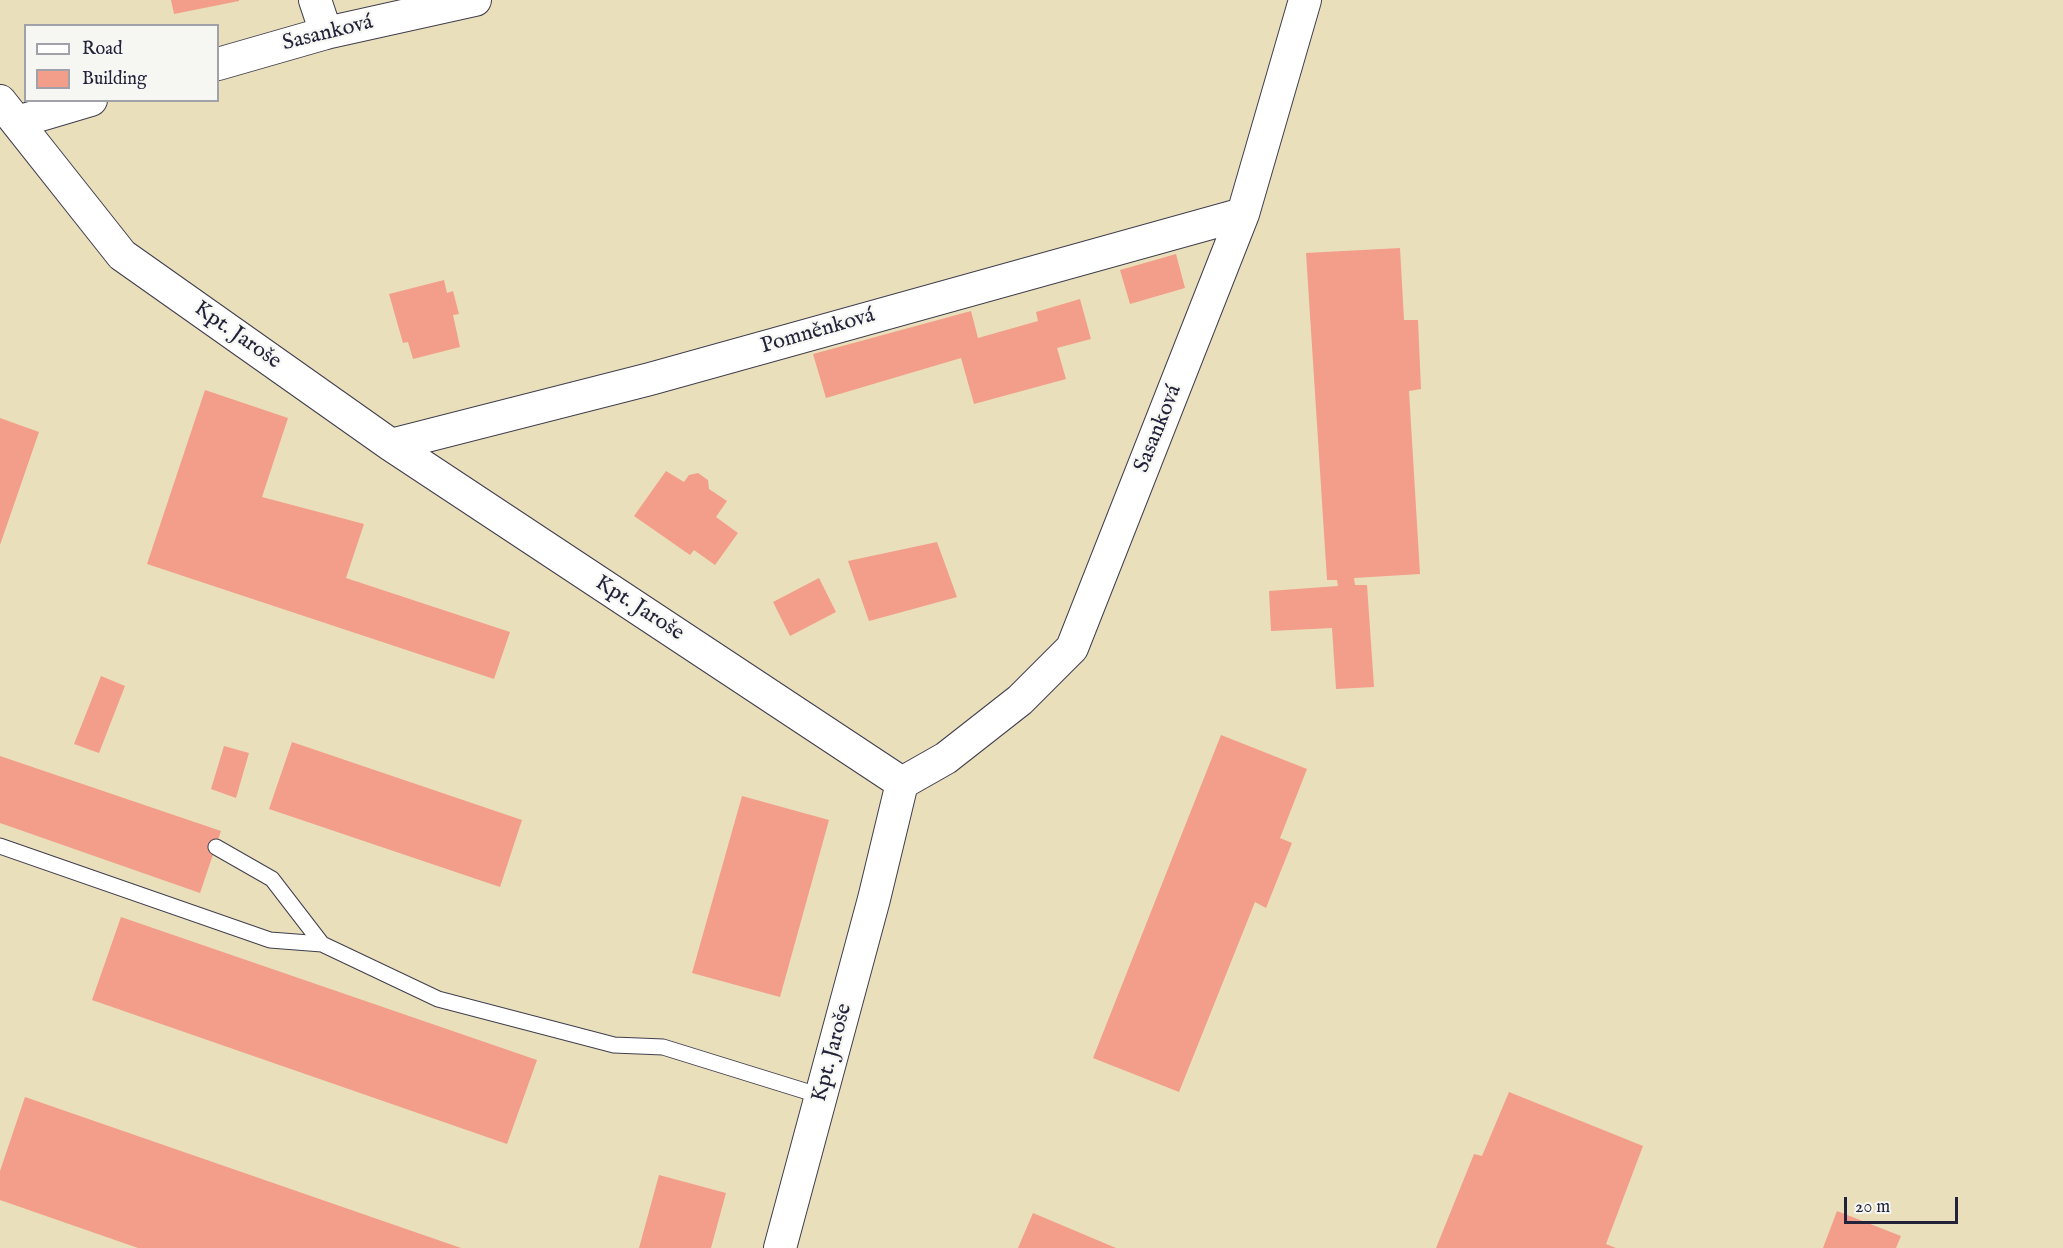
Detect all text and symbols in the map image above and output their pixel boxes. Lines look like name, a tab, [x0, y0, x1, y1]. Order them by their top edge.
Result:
street label: Sasanková	[280, 10, 376, 58]
legend	[24, 24, 219, 102]
text: Road	[82, 38, 123, 61]
text: Building	[82, 68, 147, 91]
street label: Kpt. Jaroše	[188, 296, 286, 376]
street label: Pomněnková	[758, 303, 878, 361]
street label: Sasanková	[1129, 381, 1189, 477]
street label: Kpt. Jaroše	[590, 571, 688, 647]
street label: Kpt. Jaroše	[807, 1001, 859, 1105]
scale bar	[1847, 1185, 1961, 1223]
text: 20 m	[1855, 1196, 1890, 1219]

